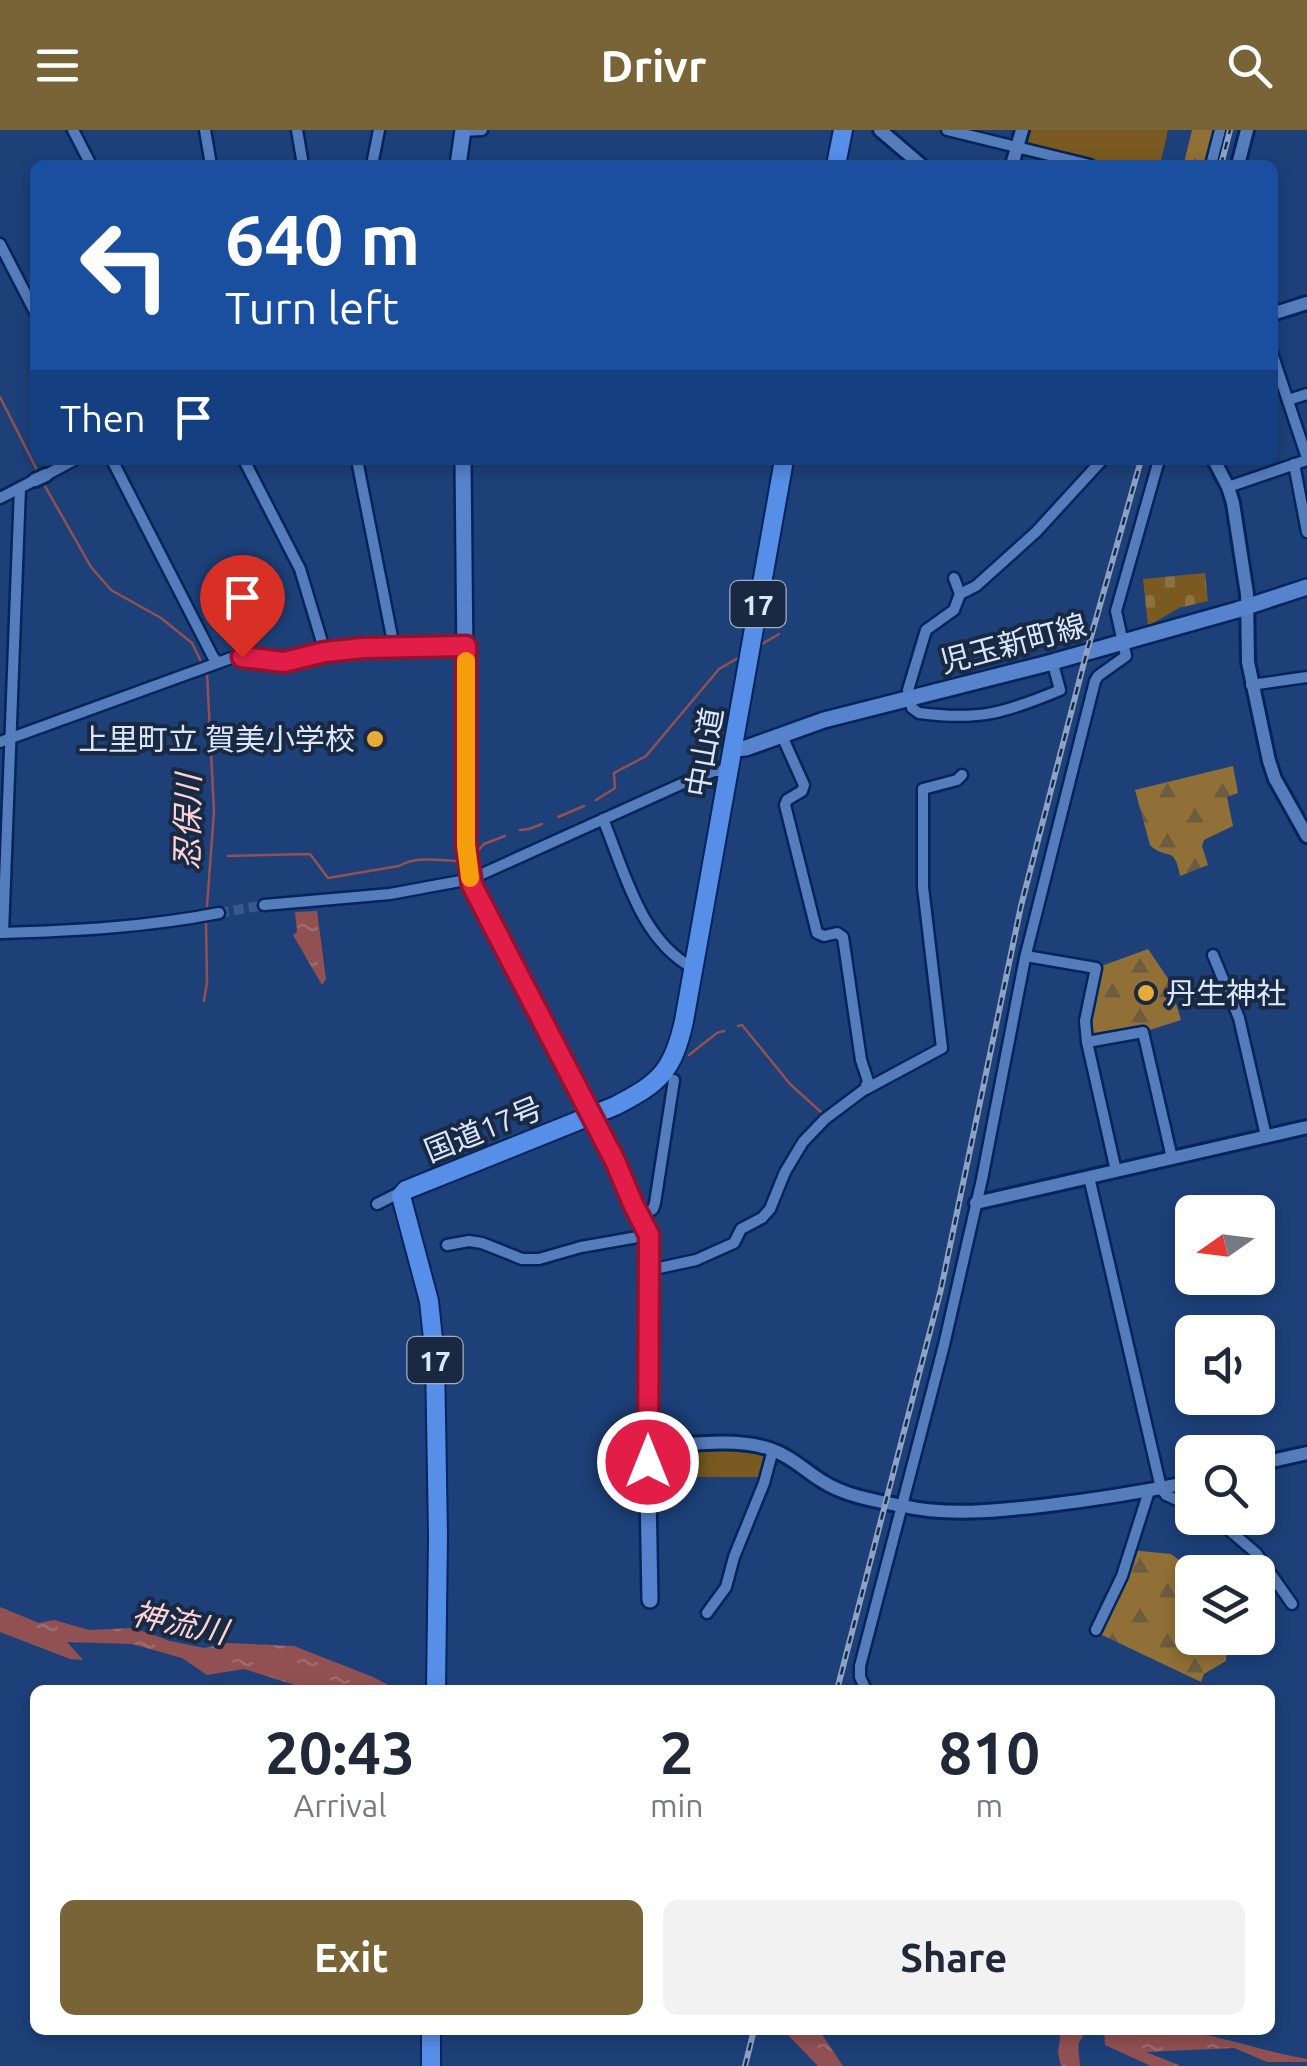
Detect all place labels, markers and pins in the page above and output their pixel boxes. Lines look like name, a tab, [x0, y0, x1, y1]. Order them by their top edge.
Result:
pin	[200, 555, 285, 658]
place label: 上里町立 賀美小学校	[78, 722, 355, 756]
marker: 上里町立 賀美小学校	[364, 728, 386, 750]
place label: 丹生神社	[1166, 976, 1286, 1010]
marker: 丹生神社	[1135, 982, 1157, 1004]

